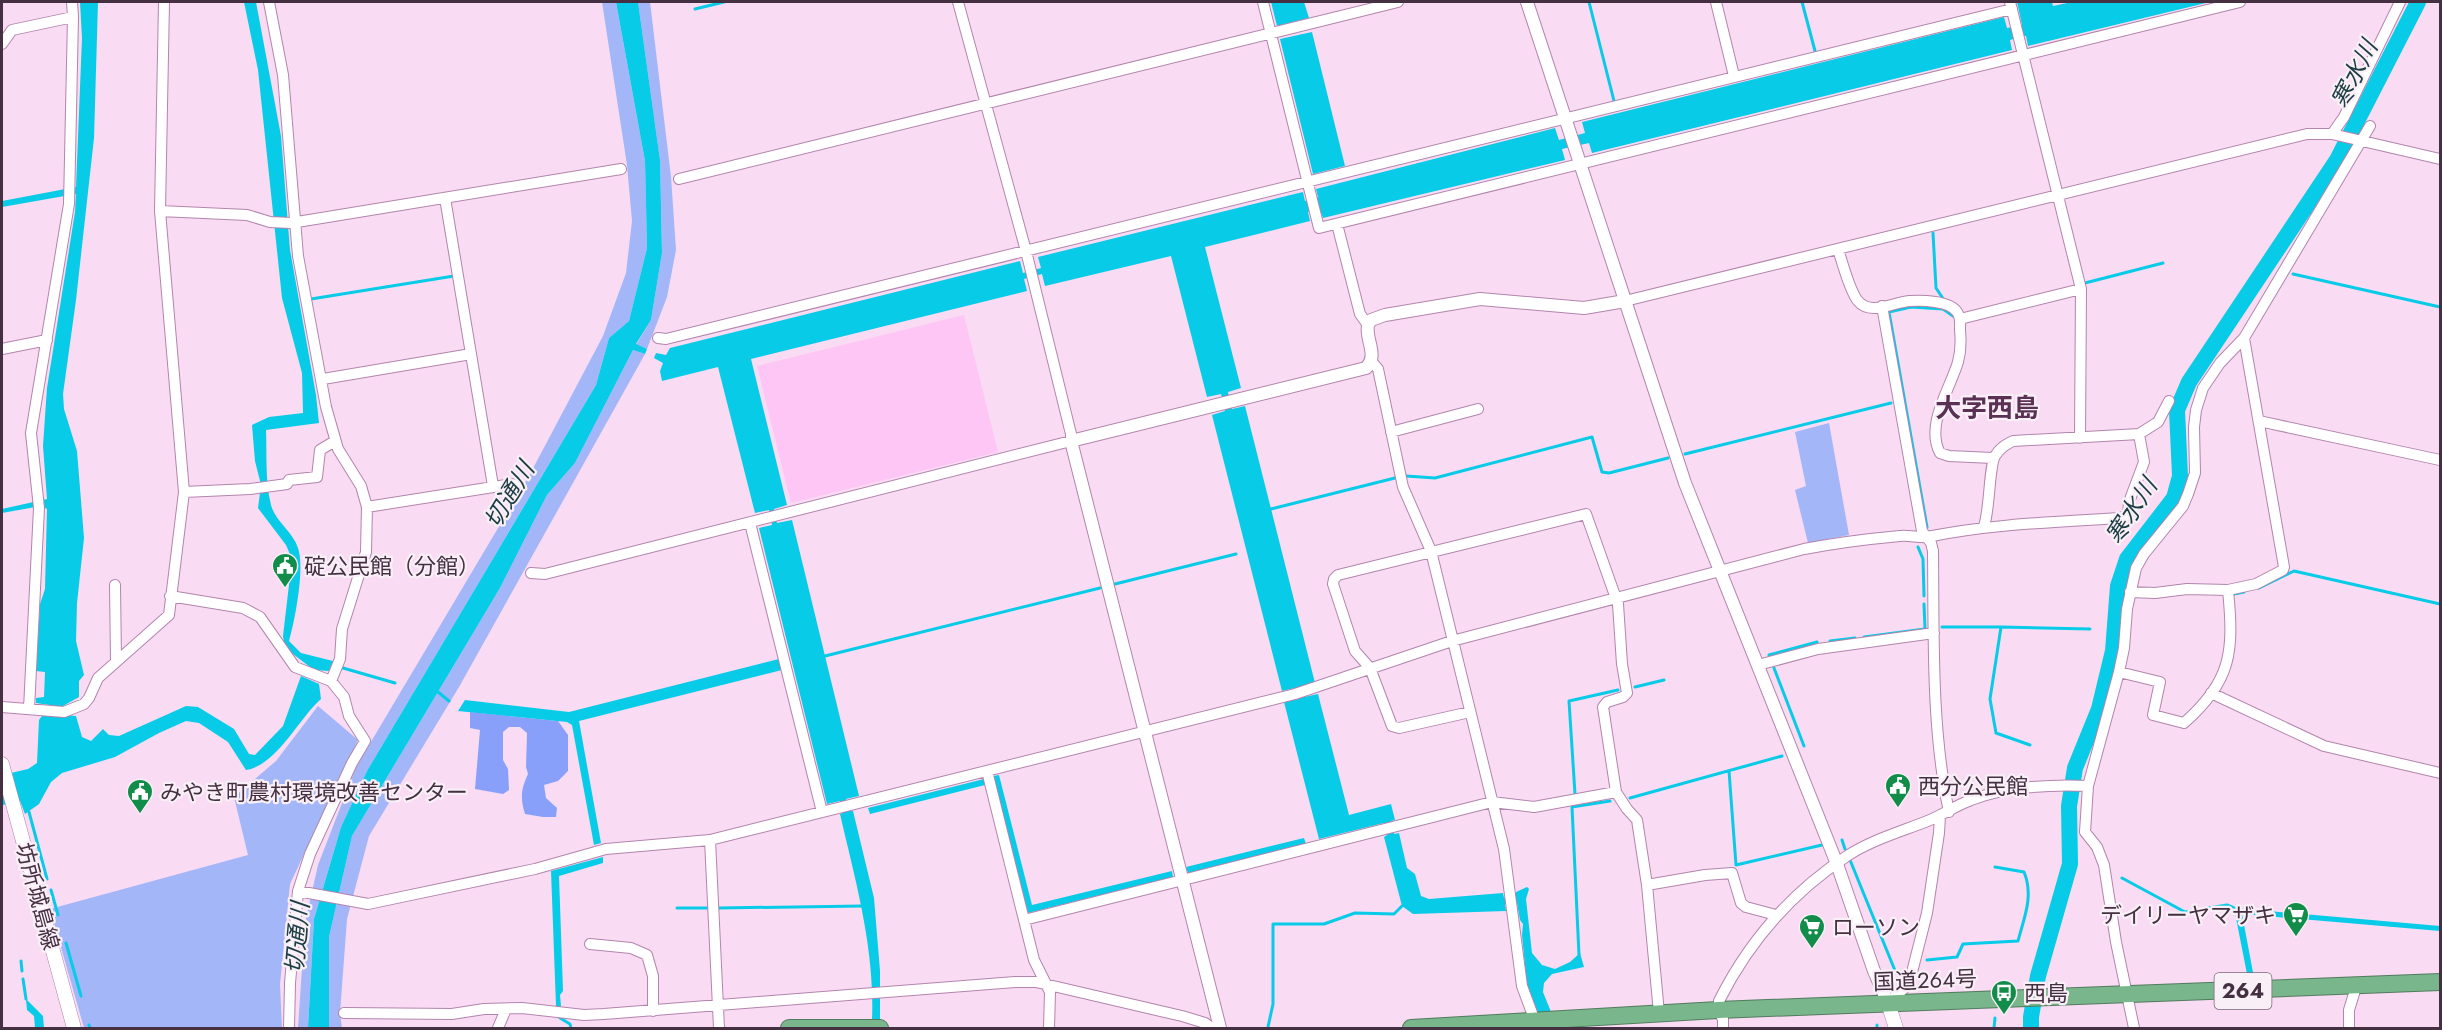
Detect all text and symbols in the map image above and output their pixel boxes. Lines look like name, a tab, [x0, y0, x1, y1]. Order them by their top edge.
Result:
water label: 寒水川	[2322, 31, 2387, 114]
district label: 大字西島	[1935, 389, 2039, 427]
water label: 切通川	[475, 453, 544, 535]
water label: 寒水川	[2097, 469, 2167, 551]
place label: 碇公民館（分館）	[304, 550, 480, 582]
public building icon: 碇公民館（分館）	[270, 551, 300, 589]
place label: 西分公民館	[1918, 770, 2028, 802]
public building icon: 西分公民館	[1883, 771, 1913, 809]
place label: みやき町農村環境改善センター	[160, 776, 468, 808]
public building icon: みやき町農村環境改善センター	[125, 777, 155, 815]
street label: 坊所城島線	[8, 839, 68, 953]
water label: 切通川	[276, 898, 318, 975]
place label: デイリーヤマザキ	[2100, 899, 2276, 931]
supermarket icon: デイリーヤマザキ	[2281, 900, 2311, 938]
place label: ローソン	[1832, 911, 1920, 943]
supermarket icon: ローソン	[1797, 912, 1827, 950]
street label: 国道264号	[1872, 962, 1978, 998]
road number: 264	[2214, 973, 2272, 1009]
place label: 西島	[2024, 977, 2068, 1009]
bus stop icon: 西島	[1989, 978, 2019, 1016]

